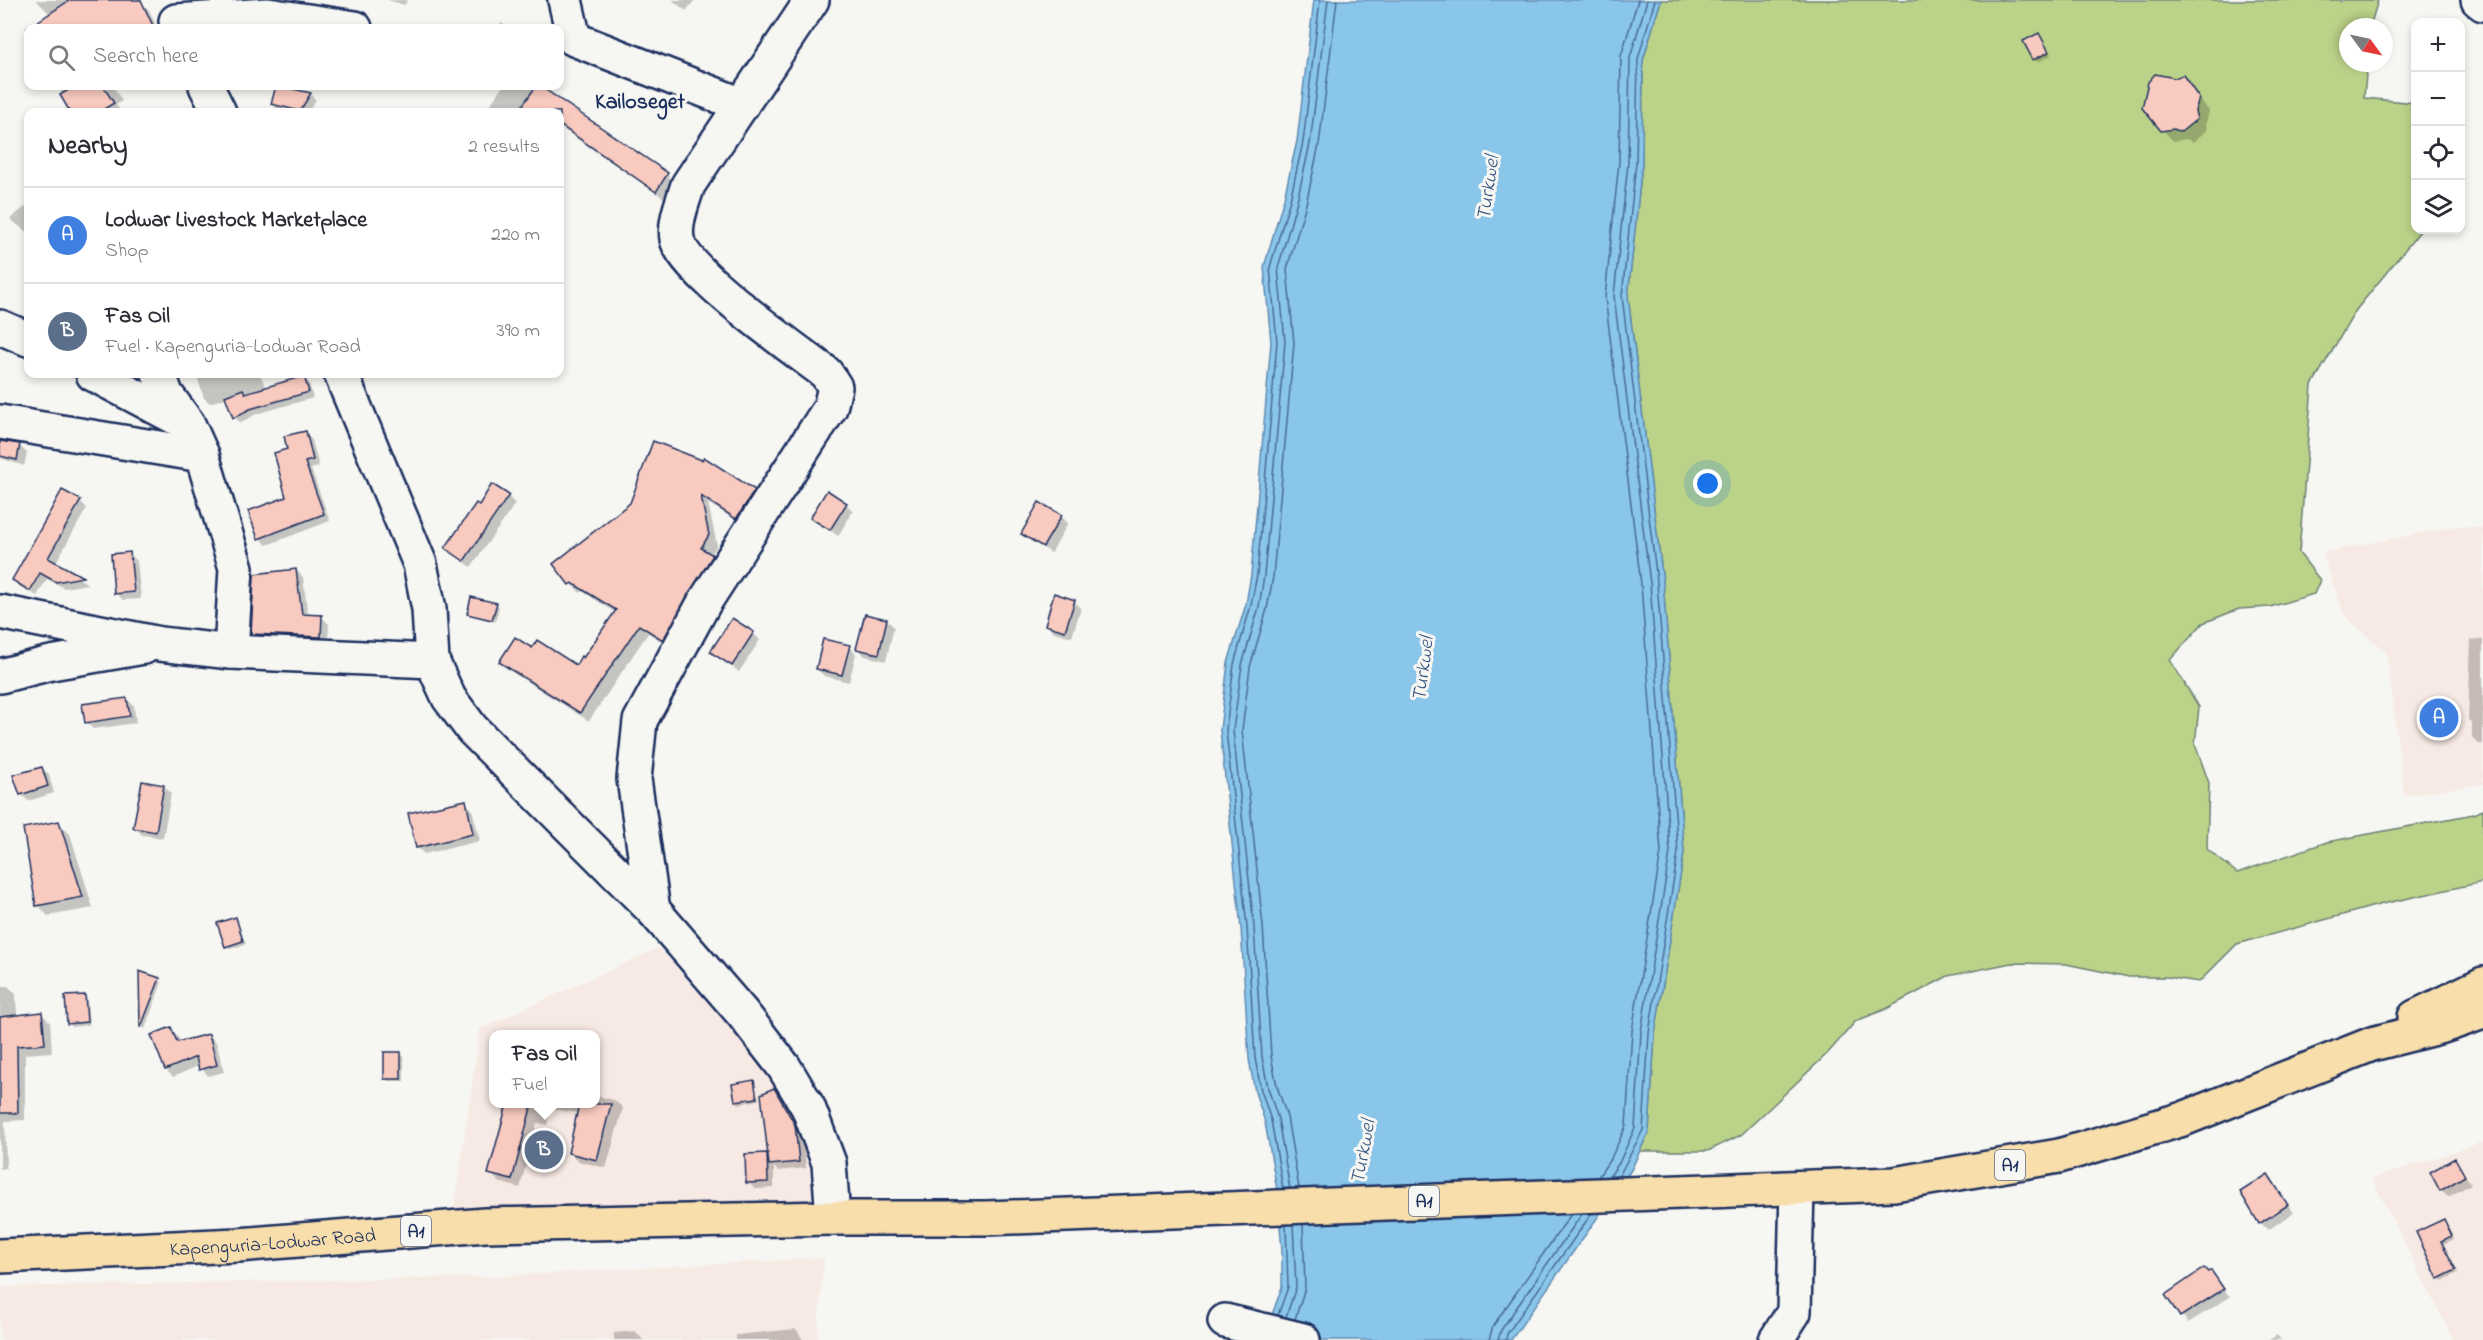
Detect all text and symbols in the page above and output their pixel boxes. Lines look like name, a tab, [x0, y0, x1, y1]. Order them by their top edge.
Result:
north arrow	[2339, 18, 2393, 72]
map controls	[2411, 18, 2465, 234]
button: +	[2411, 18, 2465, 72]
search box	[24, 24, 564, 90]
icon: search	[45, 41, 78, 74]
text: Search here	[93, 41, 198, 73]
button: −	[2411, 72, 2465, 126]
district label: Kailoseget	[595, 87, 686, 120]
button: locate	[2411, 126, 2465, 180]
text: Nearby	[48, 128, 127, 166]
text: 2 results	[468, 133, 540, 162]
water label: Turkwel	[1470, 151, 1509, 223]
button: layers	[2411, 180, 2465, 234]
text: Lodwar Livestock Marketplace	[105, 205, 367, 237]
text: A	[61, 221, 74, 250]
text: 220 m	[491, 221, 540, 250]
text: Shop	[105, 237, 149, 266]
text: Fas Oil	[105, 301, 170, 333]
text: B	[61, 317, 74, 346]
text: 390 m	[497, 317, 540, 346]
text: Fuel · Kapenguria-Lodwar Road	[105, 333, 361, 362]
your location	[1693, 469, 1722, 498]
water label: Turkwel	[1405, 633, 1443, 703]
pin: A	[2420, 696, 2458, 740]
popup	[489, 1030, 600, 1108]
text: Fas Oil	[512, 1039, 577, 1071]
text: Fuel	[512, 1071, 547, 1100]
water label: Turkwel	[1344, 1115, 1385, 1187]
pin: B	[524, 1128, 564, 1172]
road number: A1	[1995, 1150, 2025, 1180]
road number: A1	[1409, 1186, 1439, 1216]
road number: A1	[401, 1216, 431, 1246]
street label: Kapenguria-Lodwar Road	[169, 1222, 377, 1265]

